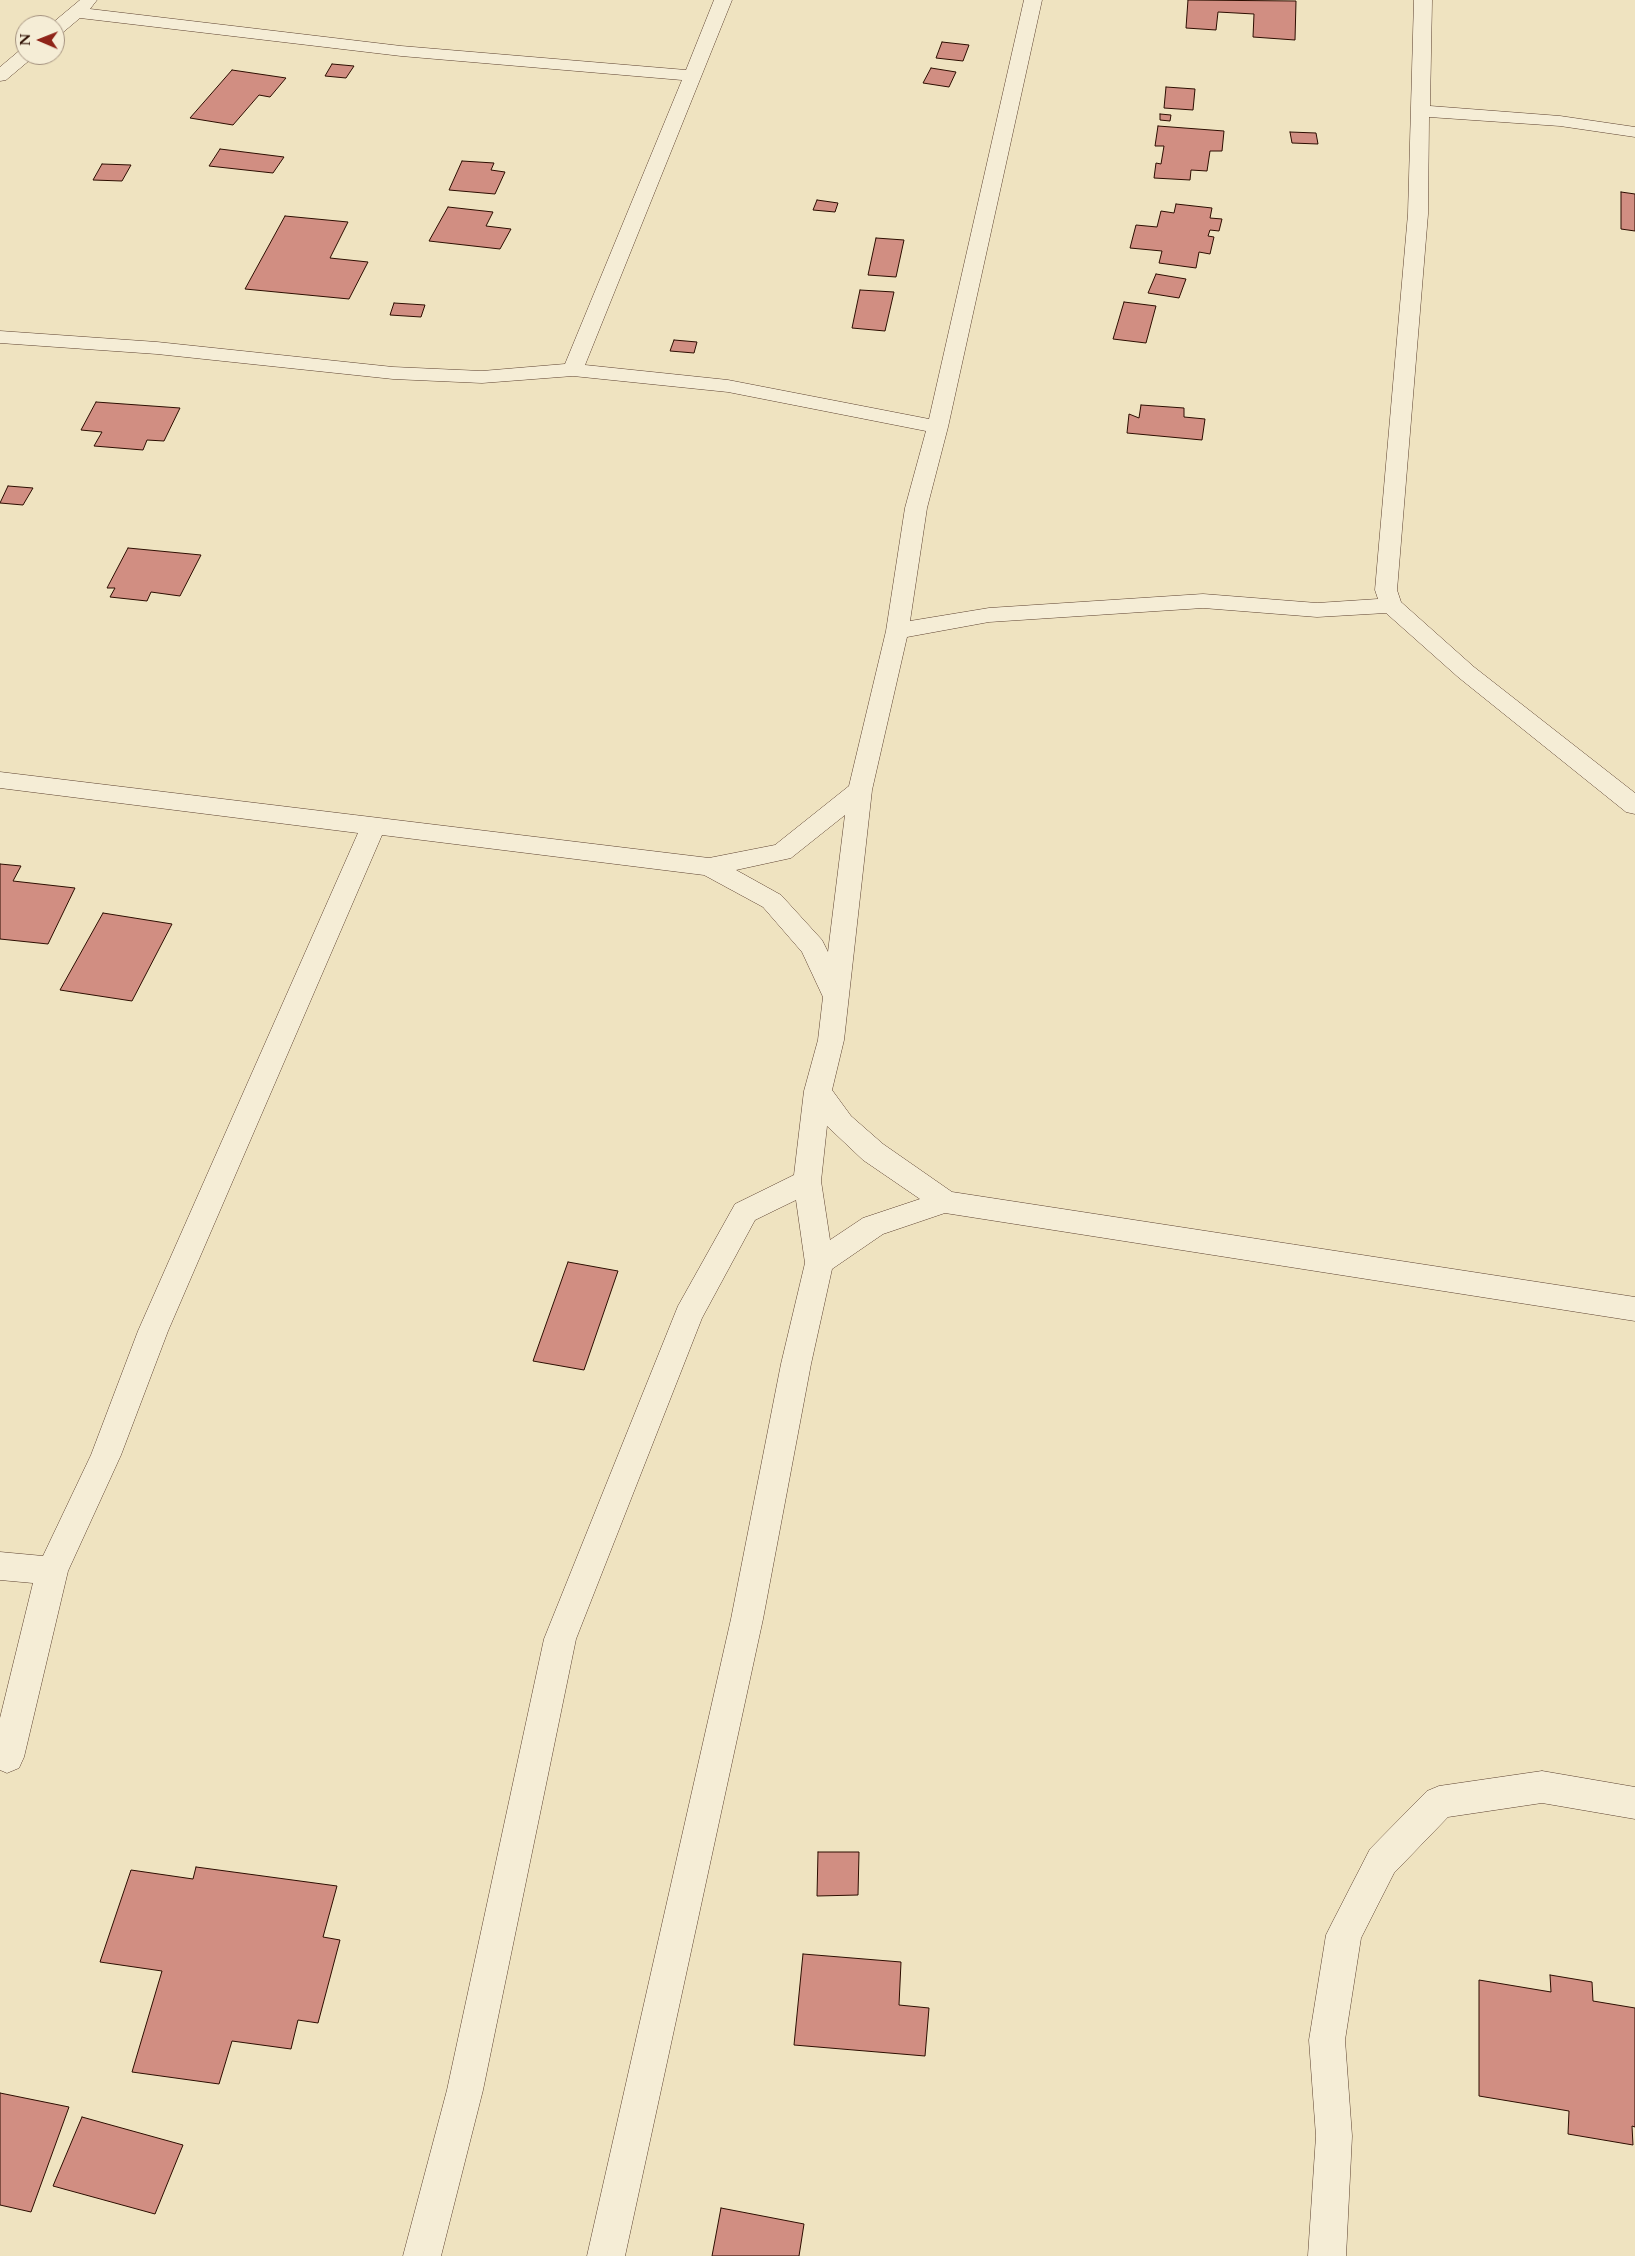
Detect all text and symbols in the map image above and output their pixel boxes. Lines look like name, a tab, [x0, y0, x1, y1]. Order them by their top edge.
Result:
north arrow	[15, 15, 65, 65]
text: N	[16, 34, 35, 46]

